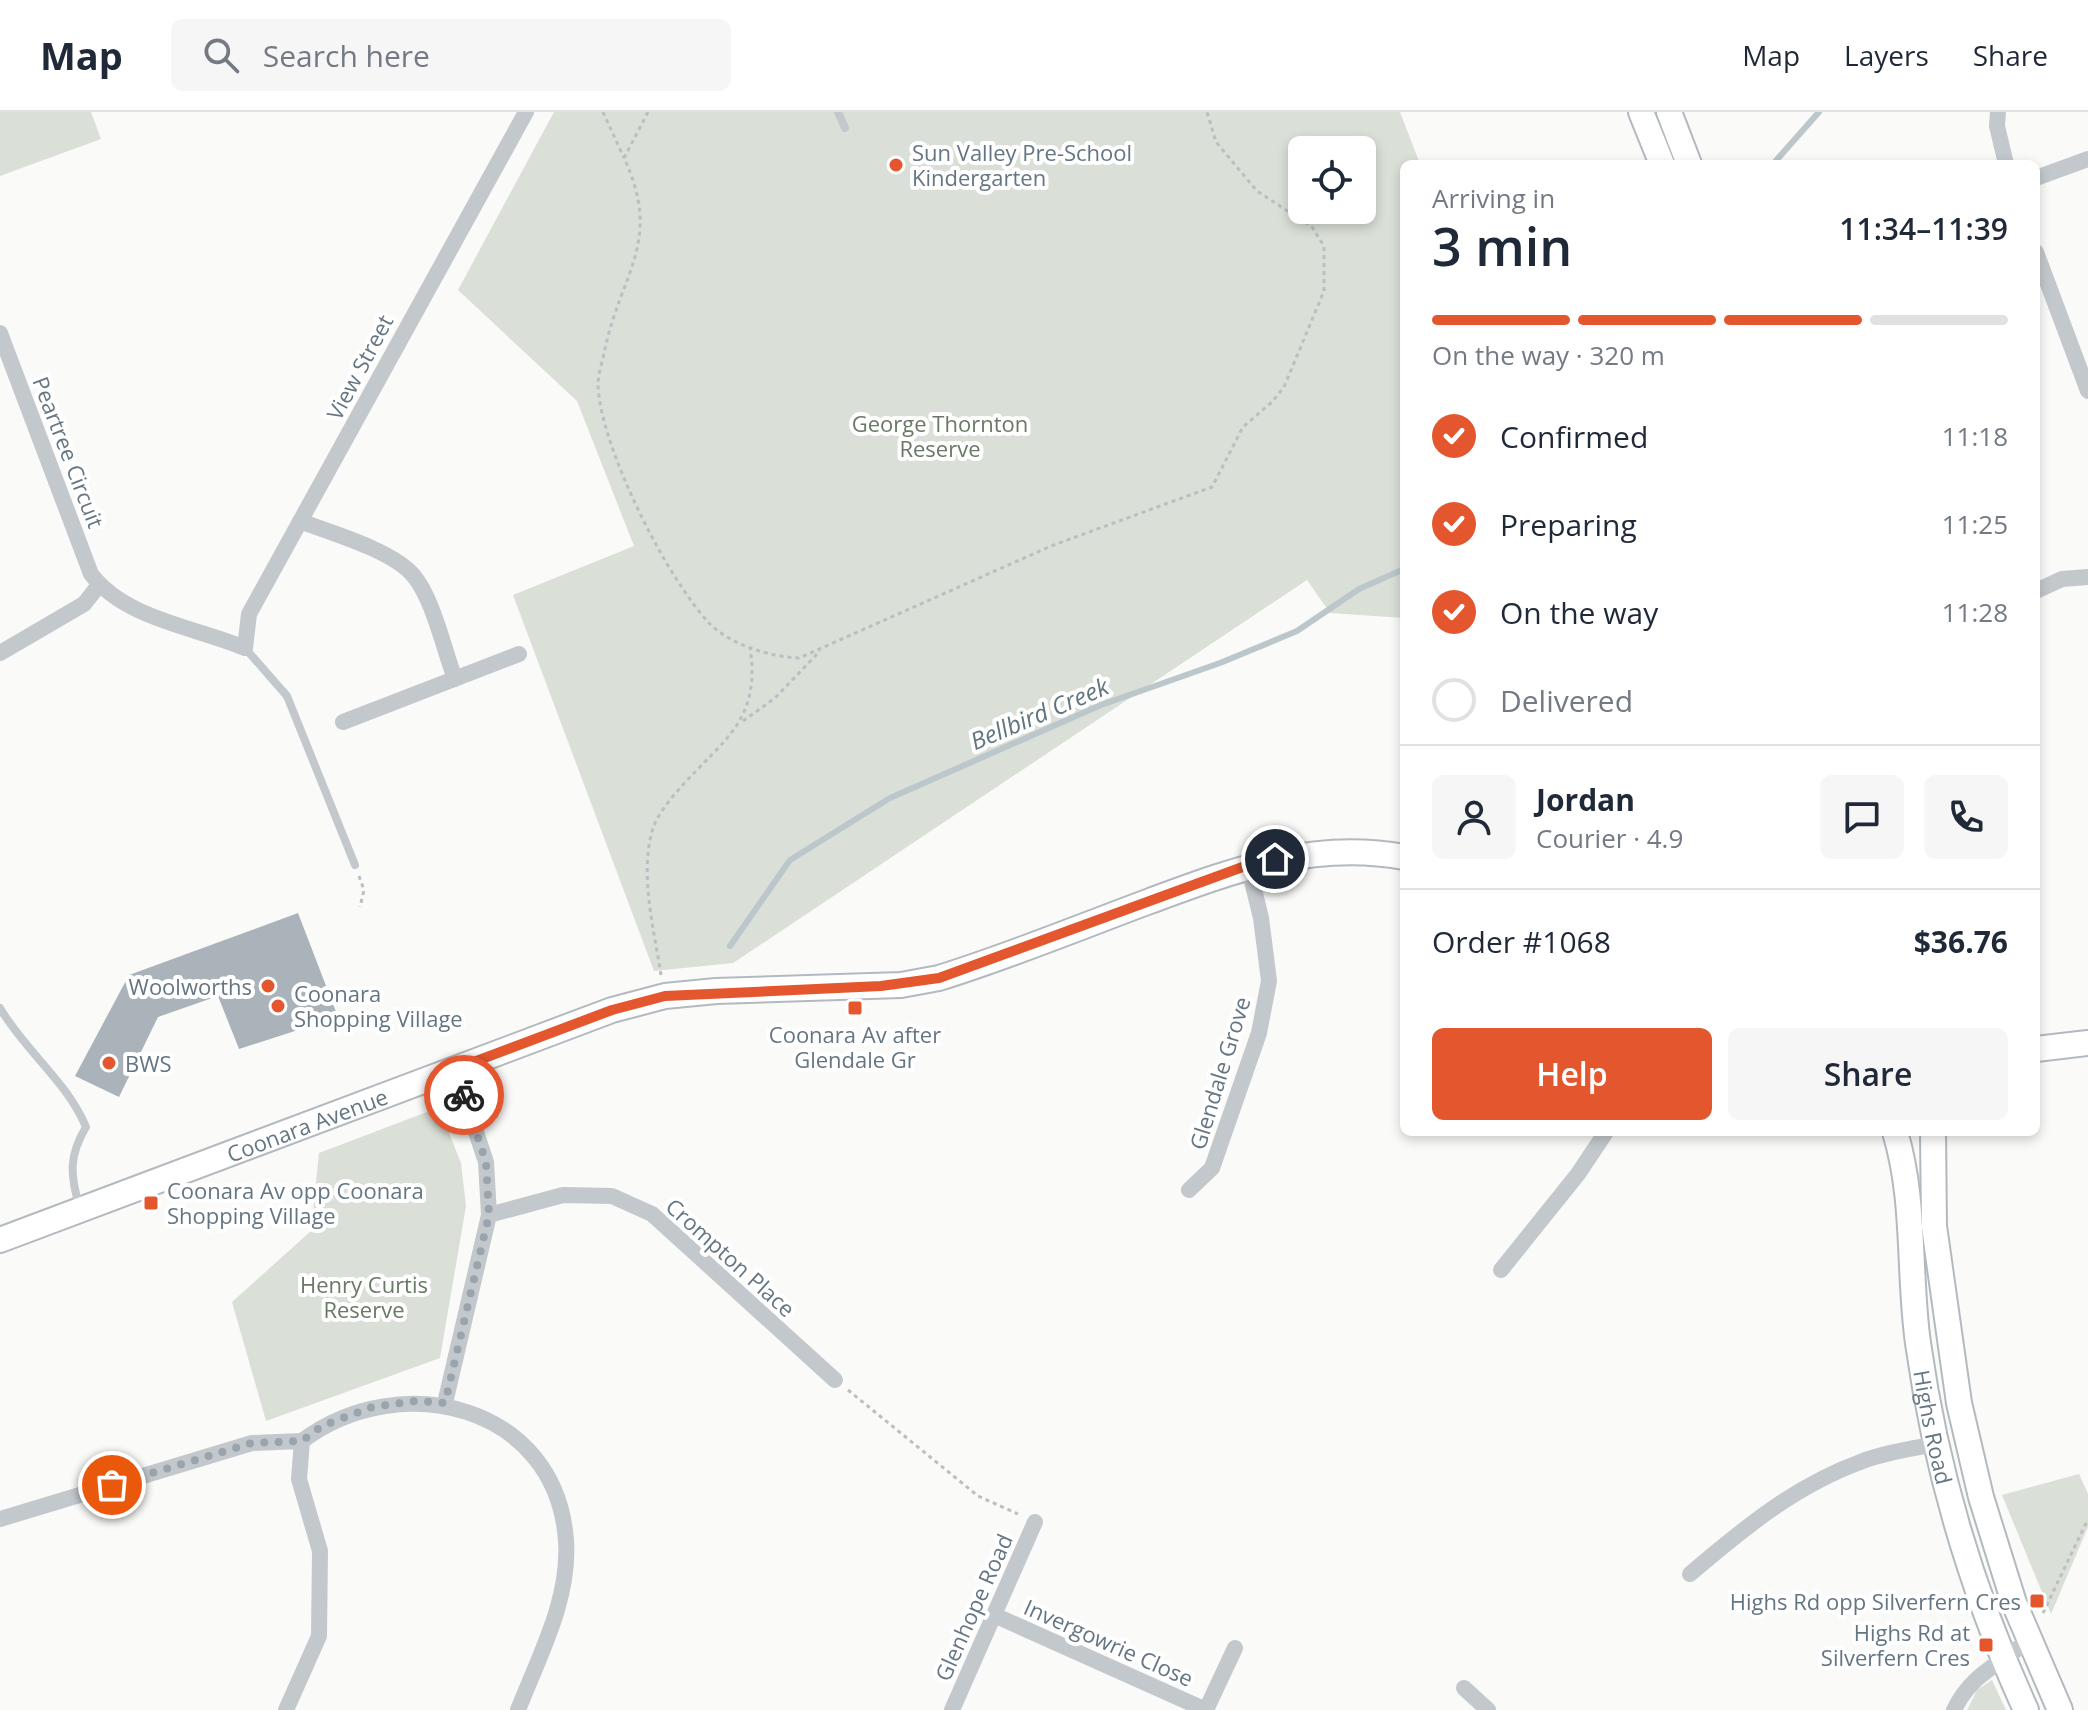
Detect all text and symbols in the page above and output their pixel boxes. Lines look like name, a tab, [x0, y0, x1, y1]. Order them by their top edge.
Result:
search box	[171, 19, 731, 91]
text: Map	[40, 29, 123, 81]
icon: search	[199, 33, 243, 77]
text: Search here	[263, 35, 430, 76]
text: Map	[1742, 36, 1800, 74]
text: Layers	[1844, 36, 1929, 74]
text: Share	[1973, 36, 2048, 74]
map controls	[1288, 136, 1376, 224]
button: locate	[1288, 136, 1376, 224]
place label: Sun Valley Pre-School Kindergarten	[912, 137, 1132, 192]
marker: Sun Valley Pre-School Kindergarten	[887, 156, 905, 174]
text: Arriving in	[1432, 180, 1555, 216]
text: 11:34–11:39	[1839, 208, 2008, 249]
text: 3 min	[1432, 210, 1572, 281]
street label: View Street	[319, 309, 399, 425]
text: On the way · 320 m	[1432, 337, 1665, 373]
street label: Peartree Circuit	[26, 372, 112, 532]
park label: George Thornton Reserve	[852, 408, 1028, 463]
icon: check	[1432, 414, 1476, 458]
text: Confirmed	[1500, 416, 1648, 457]
text: 11:18	[1942, 418, 2008, 454]
icon: check	[1432, 502, 1476, 546]
text: Preparing	[1500, 504, 1637, 545]
text: 11:25	[1942, 506, 2008, 542]
icon: check	[1432, 590, 1476, 634]
text: On the way	[1500, 592, 1658, 633]
text: 11:28	[1942, 594, 2008, 630]
water label: Bellbird Creek	[965, 669, 1114, 757]
text: Delivered	[1500, 680, 1633, 721]
button: person	[1432, 775, 1516, 859]
button: chat	[1820, 775, 1904, 859]
button: phone	[1924, 775, 2008, 859]
text: Jordan	[1536, 779, 1635, 820]
text: Courier · 4.9	[1536, 820, 1683, 856]
pin	[1241, 825, 1309, 893]
icon: home	[1253, 837, 1297, 881]
text: Order #1068	[1432, 921, 1611, 962]
text: $36.76	[1914, 921, 2008, 962]
place label: Woolworths	[129, 971, 252, 1001]
marker: Woolworths	[259, 977, 277, 995]
place label: Coonara Shopping Village	[294, 978, 463, 1033]
street label: Glendale Grove	[1182, 993, 1256, 1153]
marker: Coonara Shopping Village	[269, 997, 287, 1015]
marker: Coonara Av after Glendale Gr	[846, 999, 864, 1017]
place label: Coonara Av after Glendale Gr	[769, 1019, 941, 1074]
button: Help	[1432, 1028, 1712, 1120]
button: Share	[1728, 1028, 2008, 1120]
place label: BWS	[125, 1048, 172, 1078]
marker: BWS	[100, 1054, 118, 1072]
courier	[424, 1055, 504, 1135]
icon: bike	[442, 1073, 486, 1117]
street label: Coonara Avenue	[222, 1081, 392, 1168]
place label: Coonara Av opp Coonara Shopping Village	[167, 1175, 424, 1230]
street label: Crompton Place	[660, 1191, 802, 1323]
marker: Coonara Av opp Coonara Shopping Village	[142, 1194, 160, 1212]
park label: Henry Curtis Reserve	[300, 1269, 428, 1324]
street label: Highs Road	[1907, 1368, 1960, 1487]
pin	[78, 1451, 146, 1519]
icon: bag	[90, 1463, 134, 1507]
street label: Glenhope Road	[927, 1529, 1019, 1685]
place label: Highs Rd opp Silverfern Cres	[1730, 1586, 2021, 1616]
street label: Invergowrie Close	[1020, 1591, 1198, 1693]
marker: Highs Rd opp Silverfern Cres	[2028, 1592, 2046, 1610]
place label: Highs Rd at Silverfern Cres	[1821, 1617, 1970, 1672]
marker: Highs Rd at Silverfern Cres	[1977, 1636, 1995, 1654]

